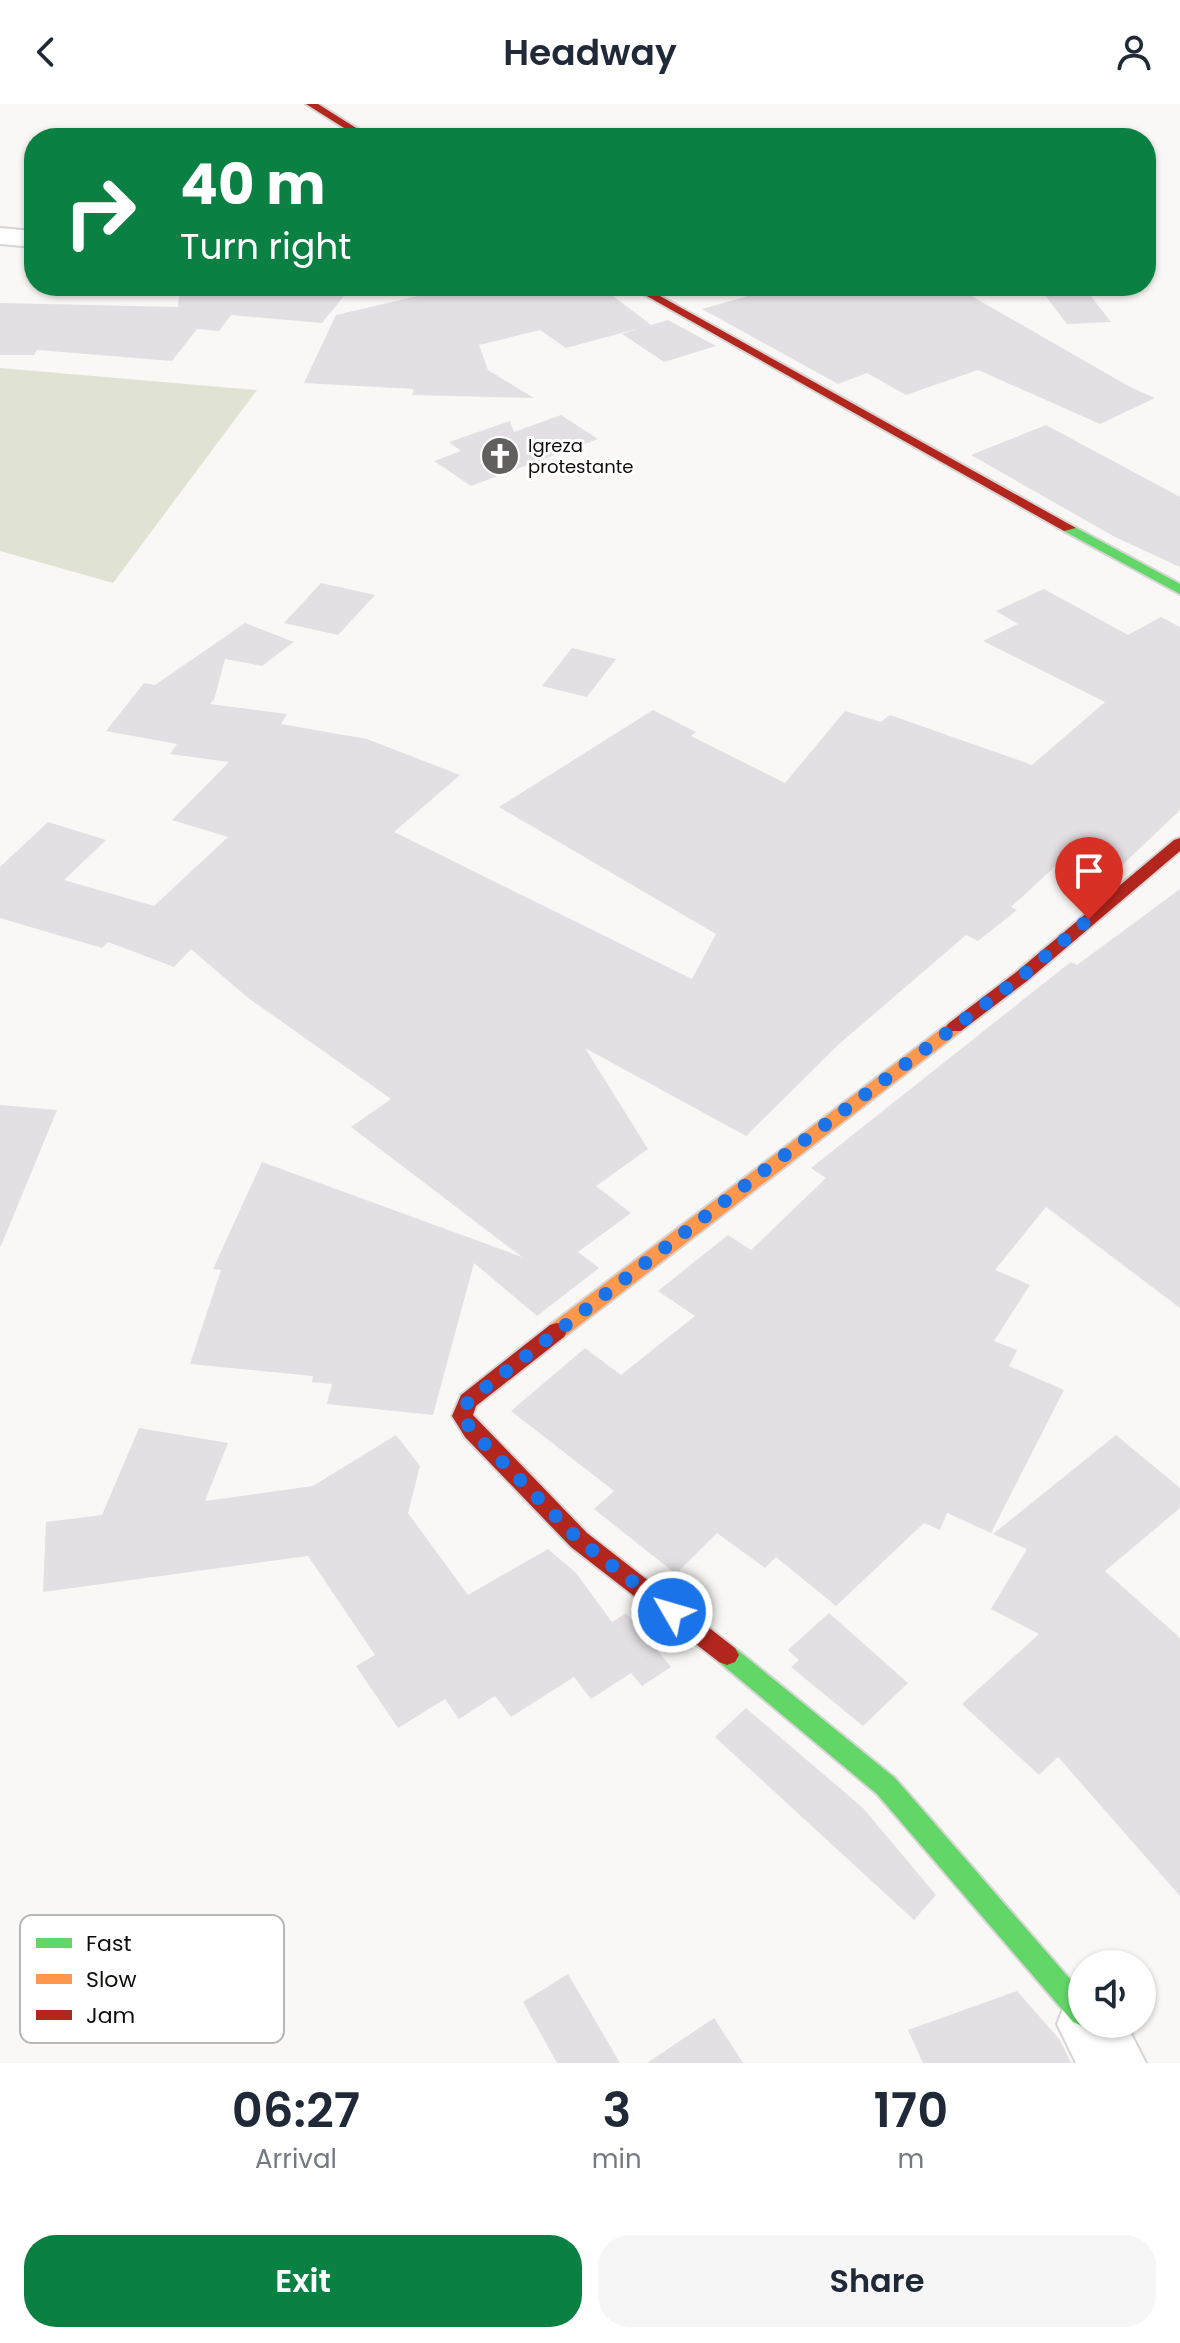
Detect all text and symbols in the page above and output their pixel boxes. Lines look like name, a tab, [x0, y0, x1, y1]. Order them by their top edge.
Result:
text: Headway	[503, 27, 677, 78]
icon: back	[24, 30, 68, 74]
icon: person	[1112, 30, 1156, 74]
text: 40 m	[180, 145, 326, 224]
icon: right	[48, 160, 152, 264]
text: Turn right	[180, 221, 351, 272]
place label: Igreza protestante	[528, 433, 633, 479]
church icon: Igreza protestante	[479, 435, 521, 477]
pin	[1055, 837, 1123, 919]
icon: arrive	[1067, 849, 1111, 893]
position arrow	[630, 1570, 714, 1654]
legend	[20, 1915, 284, 2043]
text: Fast	[86, 1928, 131, 1959]
map controls	[1068, 1950, 1156, 2038]
button: sound	[1068, 1950, 1156, 2038]
text: Slow	[86, 1964, 136, 1995]
text: Jam	[86, 2000, 135, 2031]
text: 06:27	[232, 2077, 360, 2144]
text: 3	[602, 2077, 631, 2144]
text: 170	[873, 2077, 948, 2144]
text: Arrival	[255, 2141, 337, 2177]
text: min	[592, 2141, 642, 2177]
text: m	[897, 2141, 924, 2177]
button: Exit	[24, 2235, 582, 2327]
button: Share	[598, 2235, 1156, 2327]

